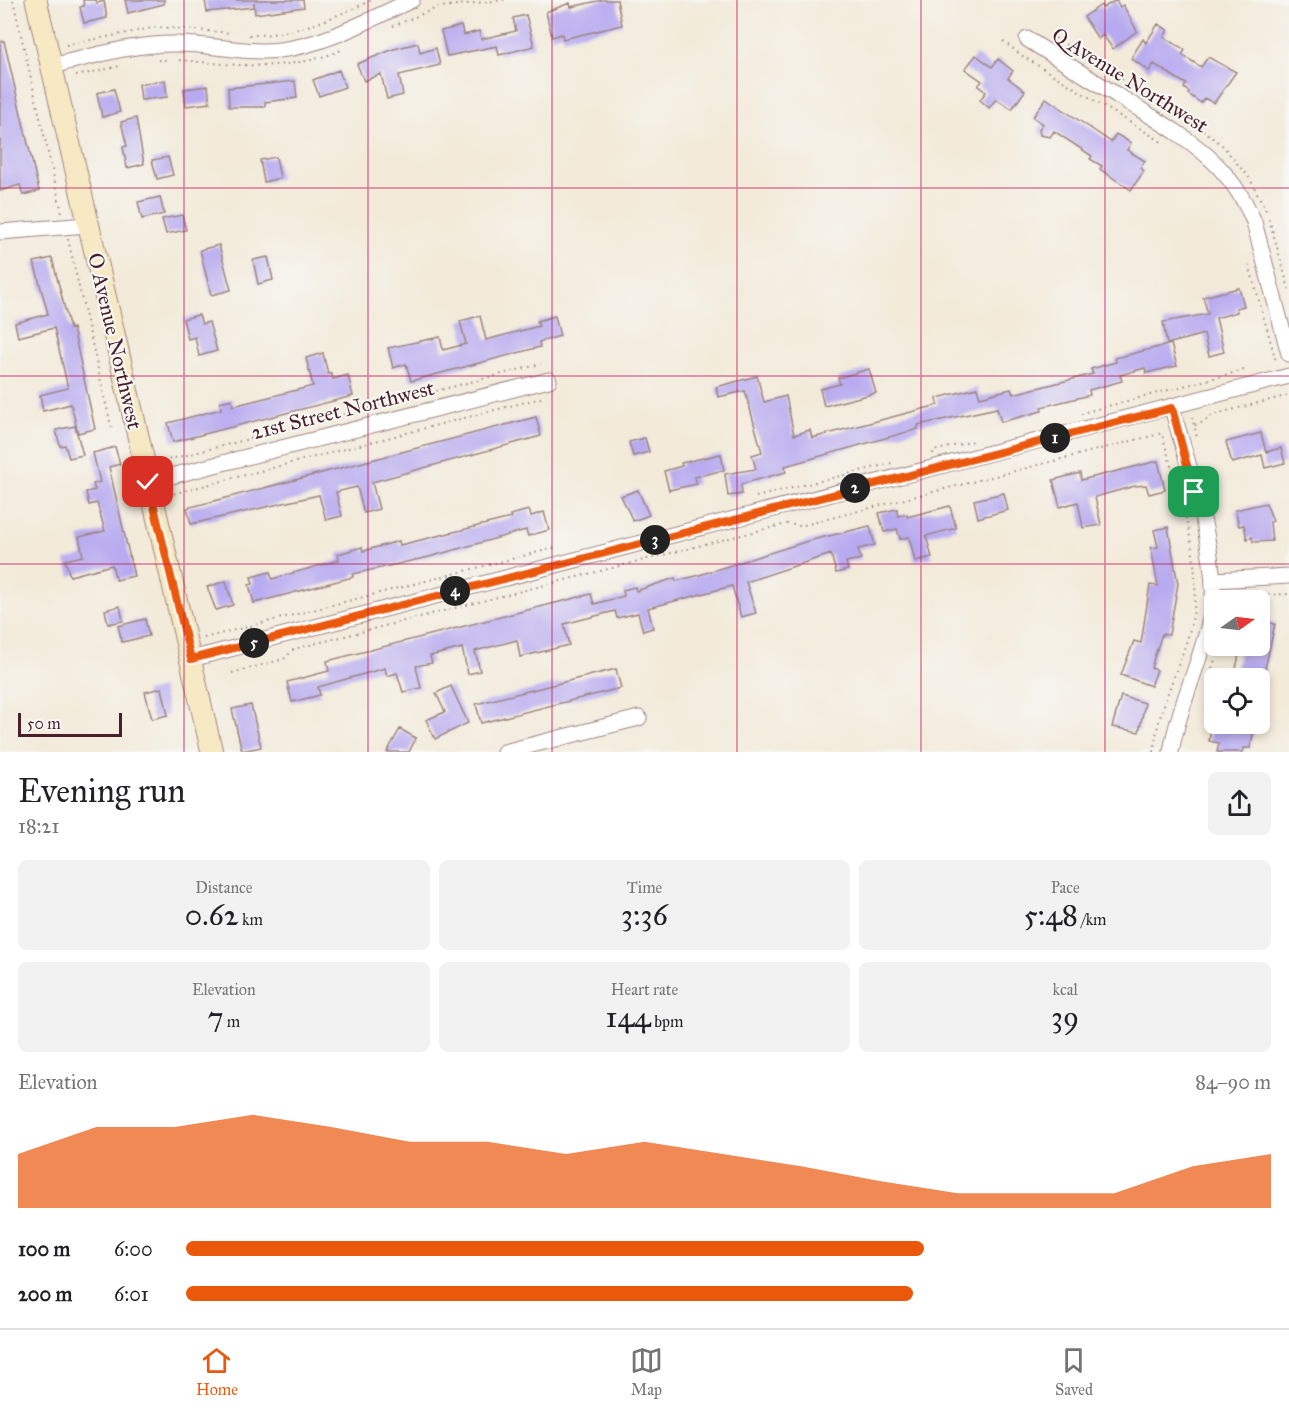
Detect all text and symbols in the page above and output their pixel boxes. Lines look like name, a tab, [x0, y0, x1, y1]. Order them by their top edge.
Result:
street label: Q Avenue Northwest	[1047, 21, 1213, 139]
street label: O Avenue Northwest	[82, 250, 148, 432]
street label: 21st Street Northwest	[249, 375, 438, 445]
pin: 1	[1040, 423, 1070, 453]
text: 1	[1052, 428, 1058, 447]
pin	[122, 456, 173, 507]
icon: check	[131, 465, 164, 498]
pin	[1168, 466, 1219, 517]
pin: 2	[840, 473, 870, 503]
icon: arrive	[1177, 475, 1210, 508]
text: 2	[851, 478, 859, 497]
pin: 3	[640, 525, 670, 555]
text: 3	[652, 530, 658, 549]
pin: 4	[440, 576, 470, 606]
text: 4	[451, 581, 459, 600]
north arrow	[1204, 590, 1270, 656]
map controls	[1204, 590, 1270, 734]
pin: 5	[239, 628, 269, 658]
text: 5	[250, 633, 258, 652]
button: locate	[1204, 668, 1270, 734]
scale bar	[18, 710, 122, 738]
text: 50 m	[27, 714, 61, 733]
text: Evening run	[18, 771, 185, 811]
button: share	[1208, 772, 1271, 835]
text: 18:21	[18, 814, 59, 838]
text: Distance	[195, 878, 253, 897]
text: Time	[627, 878, 662, 897]
text: Pace	[1051, 878, 1080, 897]
text: 0.62	[185, 897, 239, 933]
text: 3:36	[621, 897, 668, 933]
text: 5:48	[1024, 897, 1078, 933]
text: km	[239, 910, 263, 929]
text: /km	[1078, 910, 1107, 929]
text: Elevation	[192, 980, 256, 999]
text: Heart rate	[611, 980, 678, 999]
text: kcal	[1053, 980, 1078, 999]
text: 7	[207, 999, 223, 1035]
text: 144	[606, 999, 651, 1035]
text: 39	[1051, 999, 1079, 1035]
text: m	[223, 1012, 240, 1031]
text: bpm	[651, 1012, 683, 1031]
text: Elevation	[18, 1070, 97, 1094]
text: 84–90 m	[1195, 1070, 1271, 1094]
text: 100 m	[18, 1237, 70, 1261]
text: 6:00	[114, 1237, 153, 1261]
text: 200 m	[18, 1282, 72, 1306]
text: 6:01	[114, 1282, 149, 1306]
tab: Home	[196, 1344, 238, 1399]
tab: Map	[630, 1344, 663, 1399]
tab: Saved	[1055, 1344, 1093, 1399]

